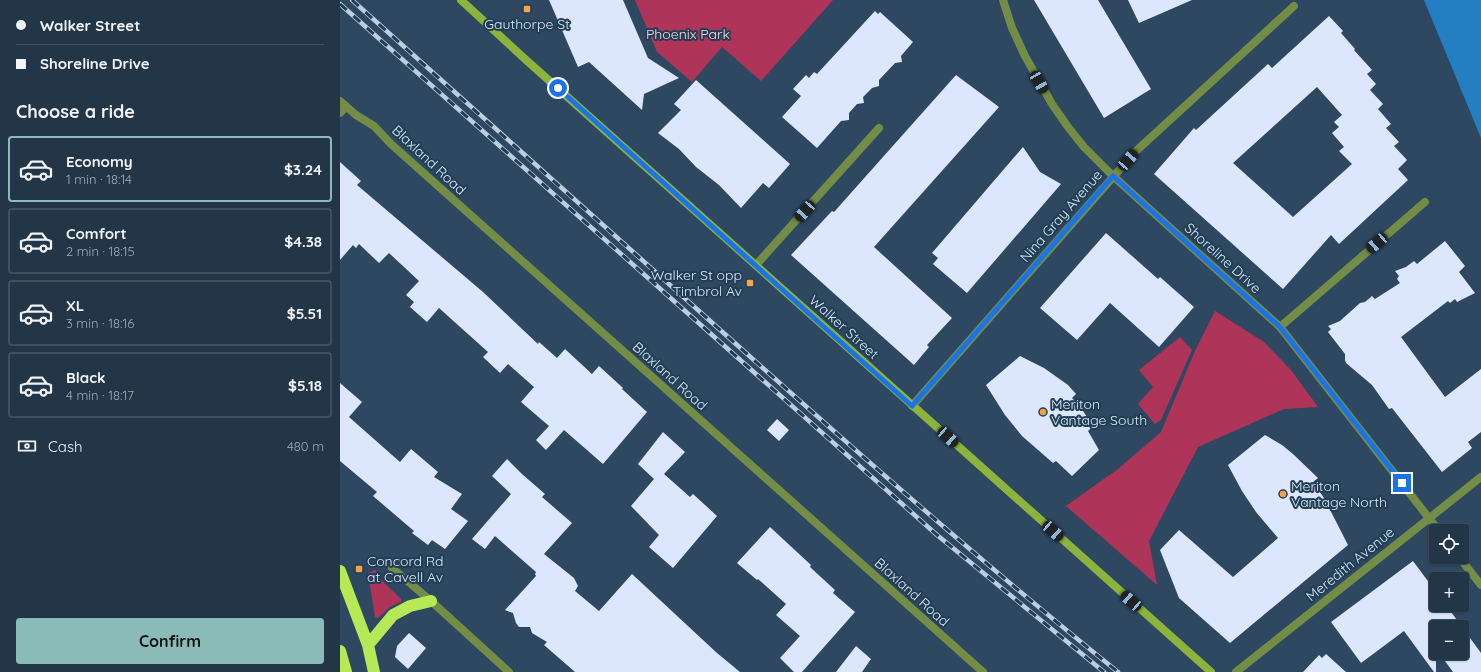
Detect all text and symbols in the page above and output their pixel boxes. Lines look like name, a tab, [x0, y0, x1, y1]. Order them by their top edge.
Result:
marker: Gauthorpe St	[522, 4, 532, 14]
place label: Gauthorpe St	[484, 15, 570, 33]
text: Walker Street	[40, 16, 140, 35]
park label: Phoenix Park	[646, 25, 730, 43]
text: Shoreline Drive	[40, 54, 150, 73]
car	[1028, 69, 1050, 95]
route start	[549, 79, 567, 97]
text: Choose a ride	[16, 100, 135, 123]
street label: Blaxland Road	[388, 121, 470, 199]
car	[1116, 147, 1140, 173]
icon: car	[18, 151, 54, 187]
text: Economy	[66, 152, 133, 171]
text: $3.24	[284, 160, 322, 179]
street label: Nina Gray Avenue	[1016, 166, 1106, 266]
text: 1 min · 18:14	[66, 171, 132, 187]
car	[793, 198, 817, 224]
street label: Shoreline Drive	[1181, 219, 1265, 297]
icon: car	[18, 223, 54, 259]
text: Comfort	[66, 224, 127, 243]
car	[1364, 231, 1390, 255]
text: $4.38	[284, 232, 322, 251]
text: 2 min · 18:15	[66, 243, 135, 259]
place label: Walker St opp Timbrol Av	[651, 266, 742, 300]
marker: Walker St opp Timbrol Av	[745, 278, 755, 288]
street label: Walker Street	[805, 291, 883, 363]
icon: car	[18, 295, 54, 331]
text: XL	[66, 296, 84, 315]
text: $5.51	[287, 304, 322, 323]
text: 3 min · 18:16	[66, 315, 134, 331]
street label: Blaxland Road	[629, 338, 711, 414]
icon: car	[18, 367, 54, 403]
text: Black	[66, 368, 106, 387]
text: $5.18	[288, 376, 322, 395]
text: 4 min · 18:17	[66, 387, 134, 403]
place label: Meriton Vantage South	[1051, 395, 1147, 429]
marker: Meriton Vantage South	[1038, 407, 1048, 417]
car	[935, 425, 961, 449]
icon: cash	[16, 435, 38, 457]
text: Cash	[48, 437, 82, 456]
text: 480 m	[287, 438, 324, 454]
route end	[1393, 474, 1411, 492]
place label: Meriton Vantage North	[1291, 477, 1387, 511]
marker: Meriton Vantage North	[1278, 489, 1288, 499]
car	[1040, 519, 1066, 543]
street label: Meredith Avenue	[1302, 523, 1398, 605]
map controls	[1429, 524, 1469, 660]
button: locate	[1429, 524, 1469, 564]
place label: Concord Rd at Cavell Av	[367, 552, 444, 586]
street label: Blaxland Road	[871, 554, 953, 630]
marker: Concord Rd at Cavell Av	[354, 564, 364, 574]
button: +	[1429, 572, 1469, 612]
car	[1118, 589, 1144, 613]
button: Confirm	[16, 618, 324, 664]
button: −	[1429, 620, 1469, 660]

